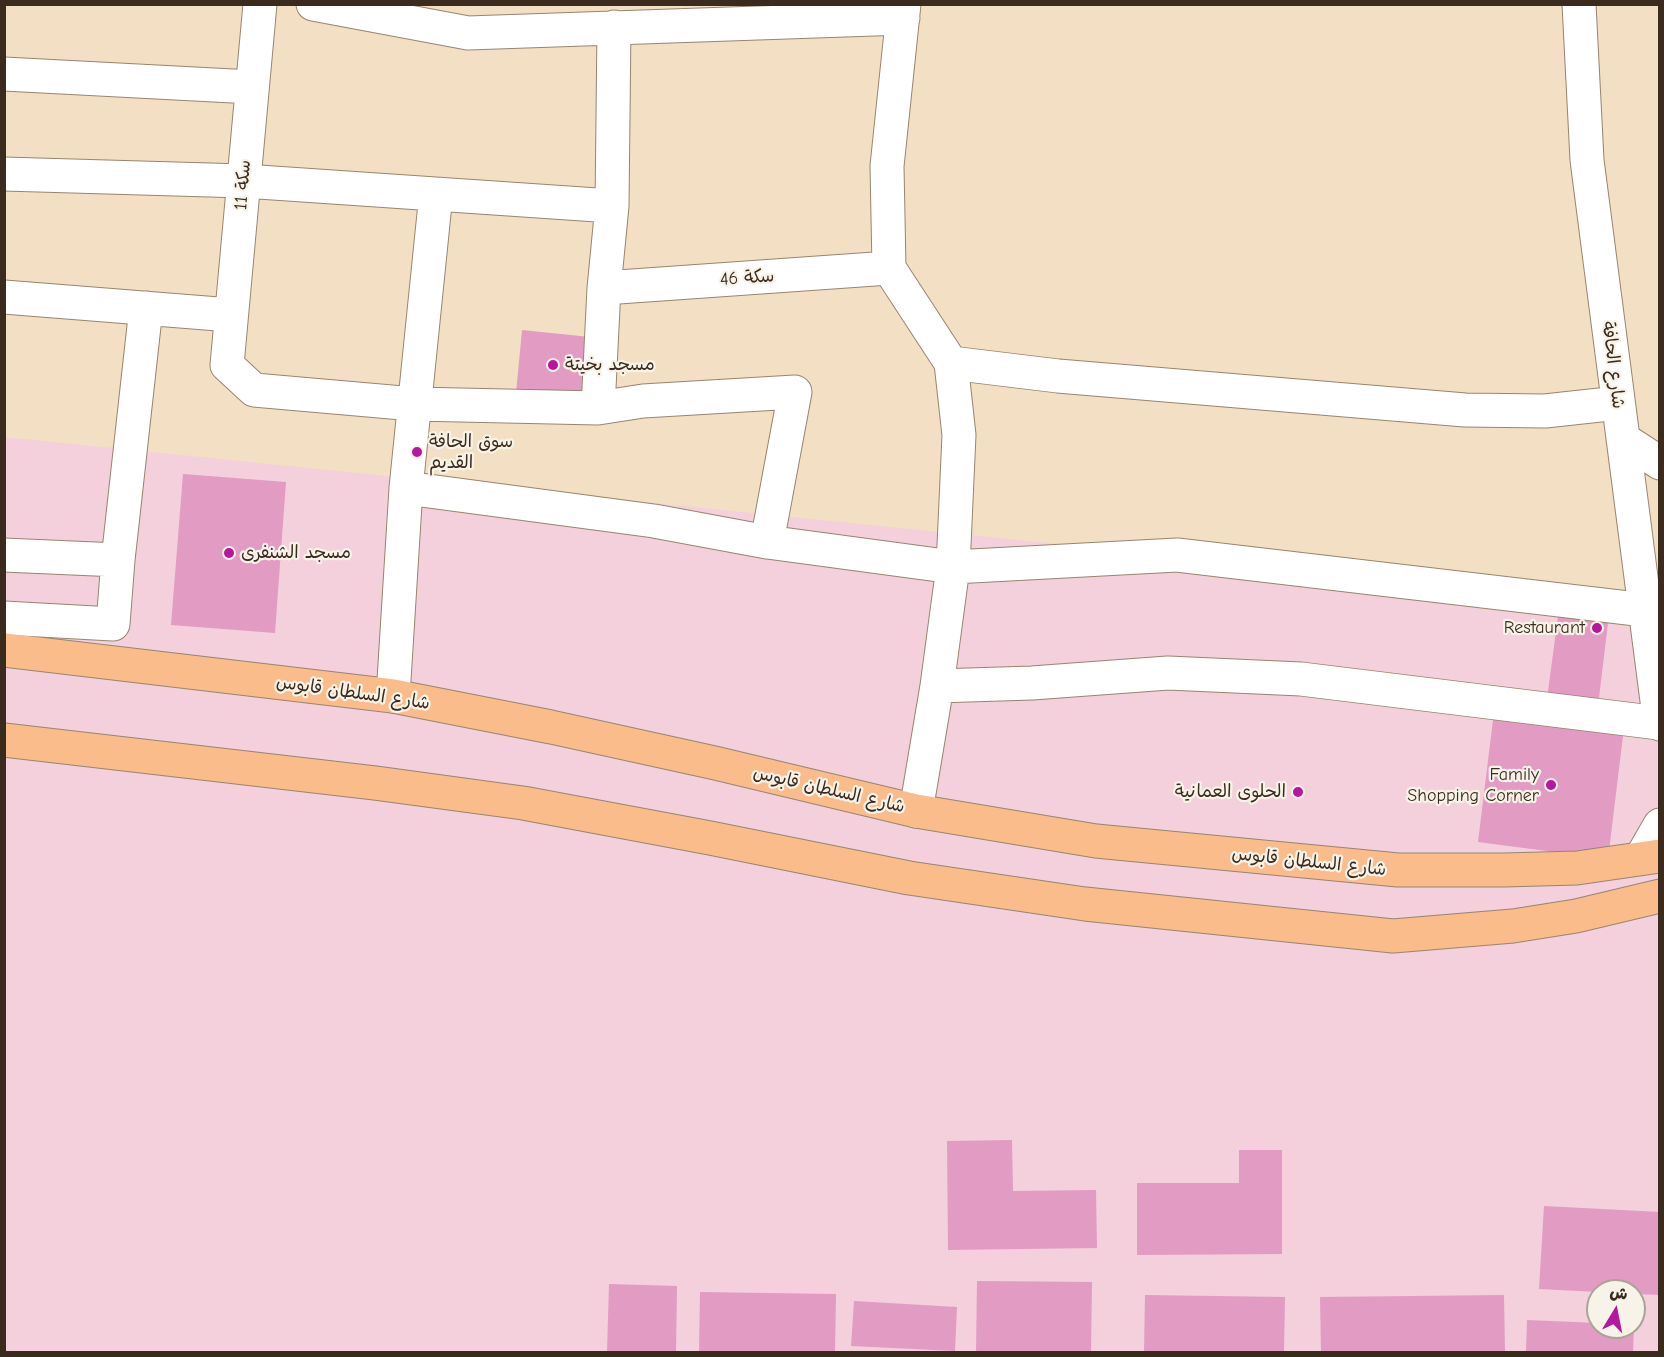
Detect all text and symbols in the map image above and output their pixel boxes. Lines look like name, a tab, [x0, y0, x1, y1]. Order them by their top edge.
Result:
street label: سكة 11	[230, 159, 256, 211]
street label: سكة 46	[719, 265, 775, 291]
street label: شارع الحافة	[1597, 320, 1629, 410]
place label: مسجد بخيتة	[565, 354, 655, 376]
marker: مسجد بخيتة	[546, 358, 560, 372]
place label: سوق الحافة القديم	[429, 431, 513, 474]
marker: سوق الحافة القديم	[410, 445, 424, 459]
place label: مسجد الشنفرى	[241, 542, 351, 564]
marker: مسجد الشنفرى	[222, 546, 236, 560]
place label: Restaurant	[1504, 617, 1585, 639]
marker: Restaurant	[1590, 621, 1604, 635]
street label: شارع السلطان قابوس	[275, 672, 431, 714]
street label: شارع السلطان قابوس	[751, 762, 907, 818]
place label: Family Shopping Corner	[1407, 764, 1539, 806]
marker: Family Shopping Corner	[1544, 778, 1558, 792]
place label: الحلوى العمانية	[1175, 781, 1286, 803]
marker: الحلوى العمانية	[1291, 785, 1305, 799]
street label: شارع السلطان قابوس	[1231, 843, 1387, 881]
north arrow	[1586, 1279, 1646, 1339]
text: ش	[1609, 1283, 1629, 1304]

